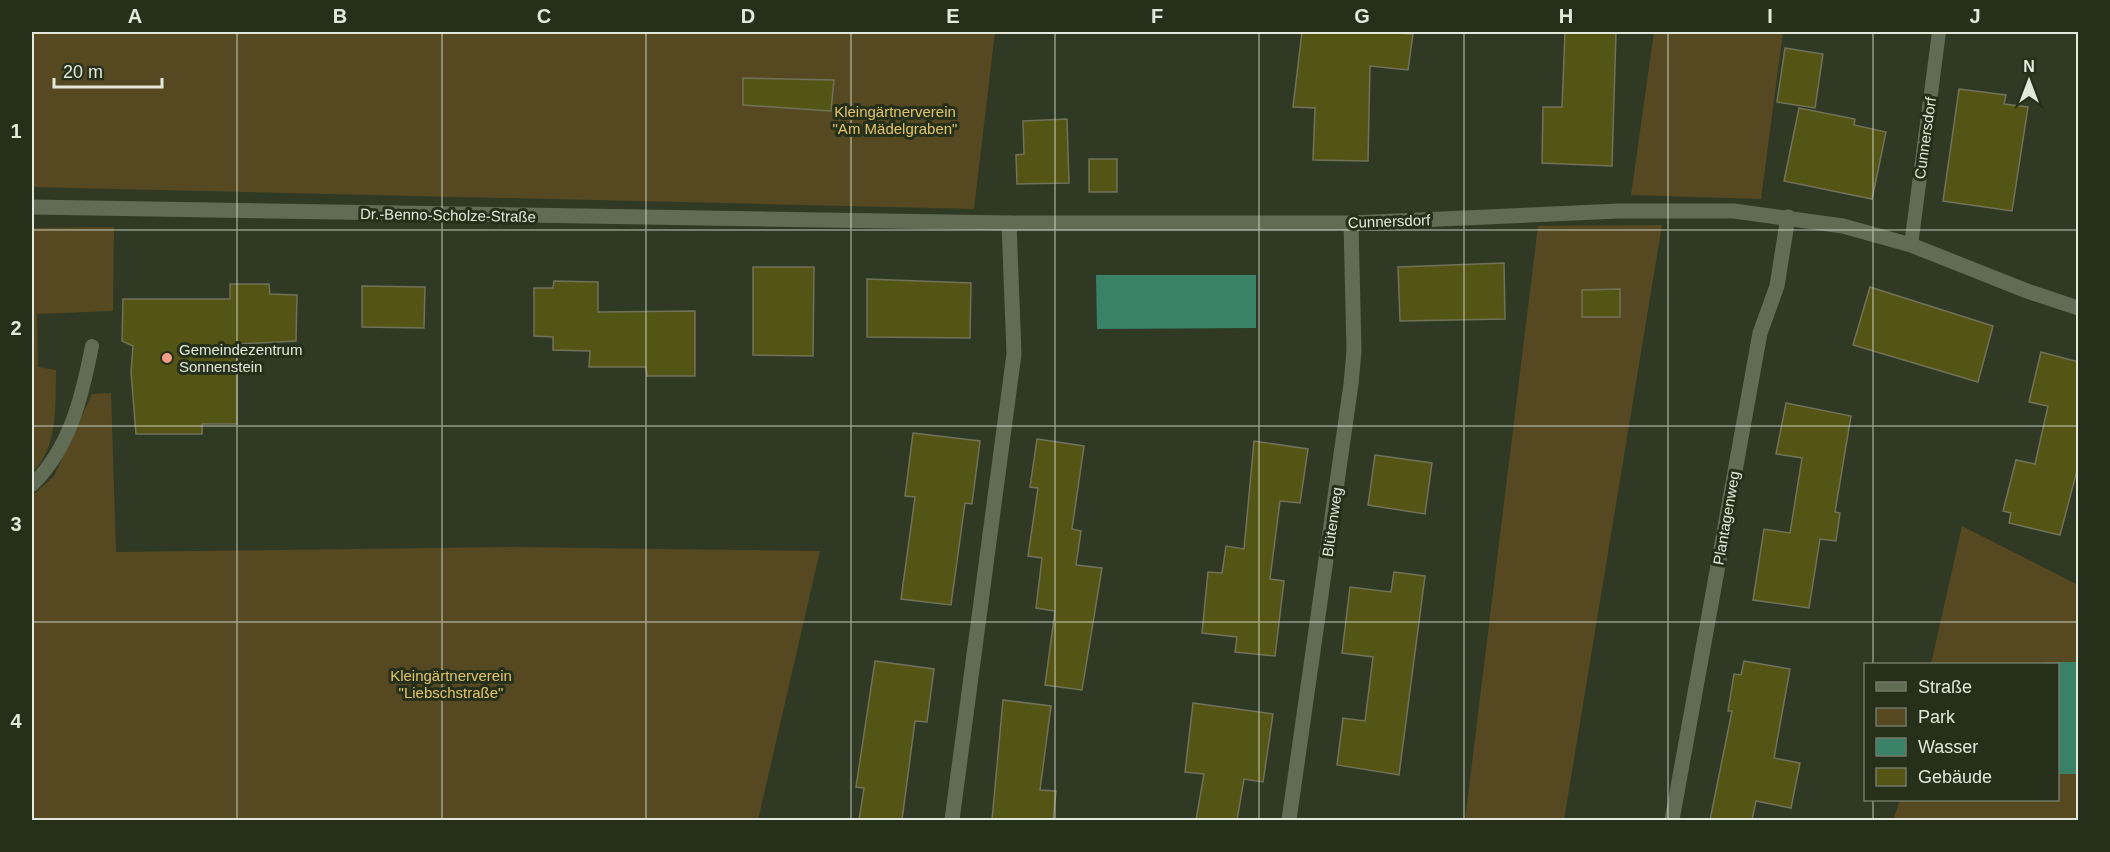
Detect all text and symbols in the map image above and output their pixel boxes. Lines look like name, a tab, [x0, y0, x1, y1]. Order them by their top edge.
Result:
text: A	[128, 5, 142, 27]
text: B	[333, 5, 347, 27]
text: C	[537, 5, 551, 27]
text: D	[741, 5, 755, 27]
text: E	[946, 5, 960, 27]
text: F	[1151, 5, 1163, 27]
text: G	[1354, 5, 1370, 27]
text: H	[1559, 5, 1573, 27]
text: I	[1767, 5, 1773, 27]
text: J	[1969, 5, 1981, 27]
scale bar	[54, 51, 162, 89]
north arrow	[1999, 51, 2059, 111]
text: N	[2023, 58, 2035, 75]
text: 20 m	[63, 62, 103, 82]
street label: Cunnersdorf	[1911, 95, 1939, 180]
park label: Kleingärtnerverein "Am Mädelgraben"	[833, 103, 957, 137]
text: 1	[10, 120, 22, 142]
street label: Dr.-Benno-Scholze-Straße	[360, 205, 536, 225]
street label: Cunnersdorf	[1347, 211, 1431, 231]
text: 2	[10, 317, 22, 339]
place label: Gemeindezentrum Sonnenstein	[179, 341, 302, 375]
marker: Gemeindezentrum Sonnenstein	[160, 351, 174, 365]
street label: Plantagenweg	[1709, 470, 1743, 566]
street label: Blütenweg	[1319, 486, 1345, 558]
text: 3	[10, 513, 22, 535]
legend	[1864, 663, 2059, 801]
park label: Kleingärtnerverein "Liebschstraße"	[390, 667, 512, 701]
text: Straße	[1918, 677, 1972, 697]
text: Park	[1918, 707, 1956, 727]
text: 4	[10, 710, 22, 732]
text: Wasser	[1918, 737, 1978, 757]
text: Gebäude	[1918, 767, 1992, 787]

